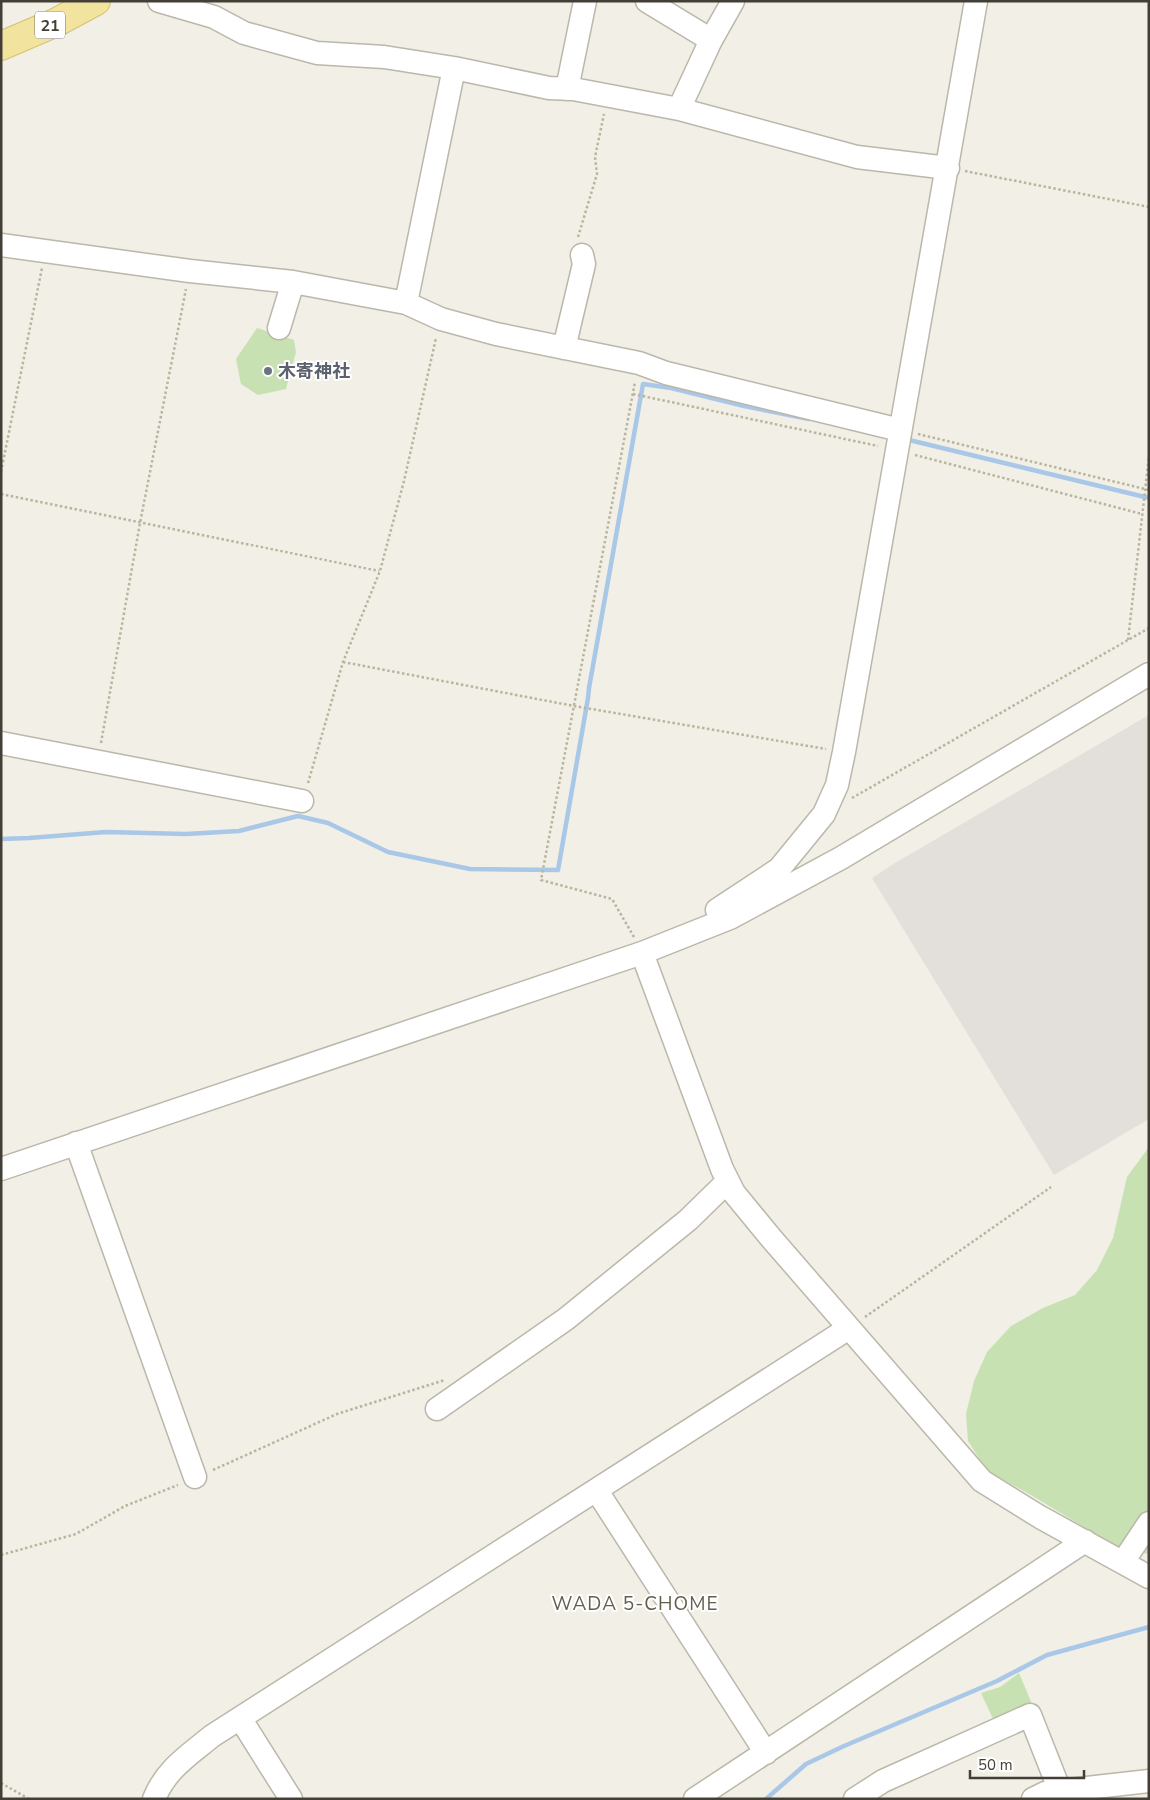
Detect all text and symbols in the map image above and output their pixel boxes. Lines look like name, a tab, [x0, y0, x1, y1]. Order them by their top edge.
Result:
road number: 21	[35, 12, 65, 38]
place label: 木寄神社	[278, 359, 350, 383]
marker: 木寄神社	[262, 365, 274, 377]
district label: WADA 5-CHOME	[552, 1591, 718, 1617]
scale bar	[970, 1748, 1084, 1780]
text: 50 m	[978, 1755, 1013, 1775]

